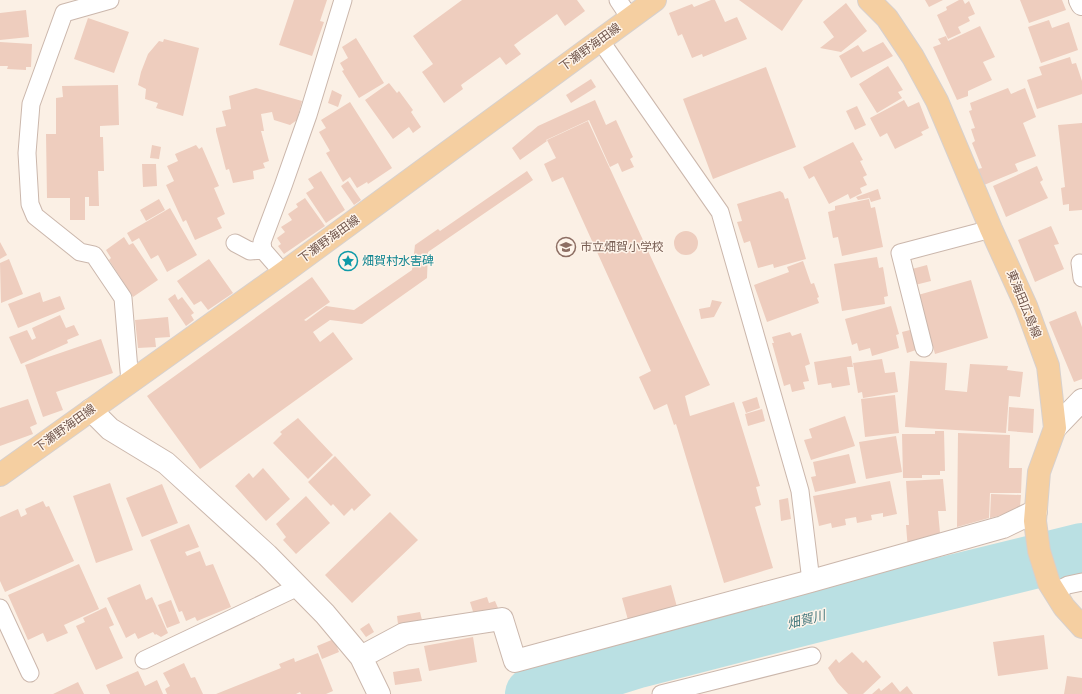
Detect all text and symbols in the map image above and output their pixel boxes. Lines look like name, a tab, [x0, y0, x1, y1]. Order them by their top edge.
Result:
street label: 下瀬野海田線	[557, 20, 623, 73]
street label: 下瀬野海田線	[296, 212, 362, 265]
school or university icon: 市立畑賀小学校	[555, 236, 577, 258]
place label: 市立畑賀小学校	[580, 240, 664, 253]
place icon: 畑賀村水害碑	[337, 250, 359, 272]
place label: 畑賀村水害碑	[362, 254, 434, 267]
street label: 東海田広島線	[1005, 268, 1044, 340]
street label: 下瀬野海田線	[32, 401, 98, 454]
water label: 畑賀川	[785, 607, 829, 631]

